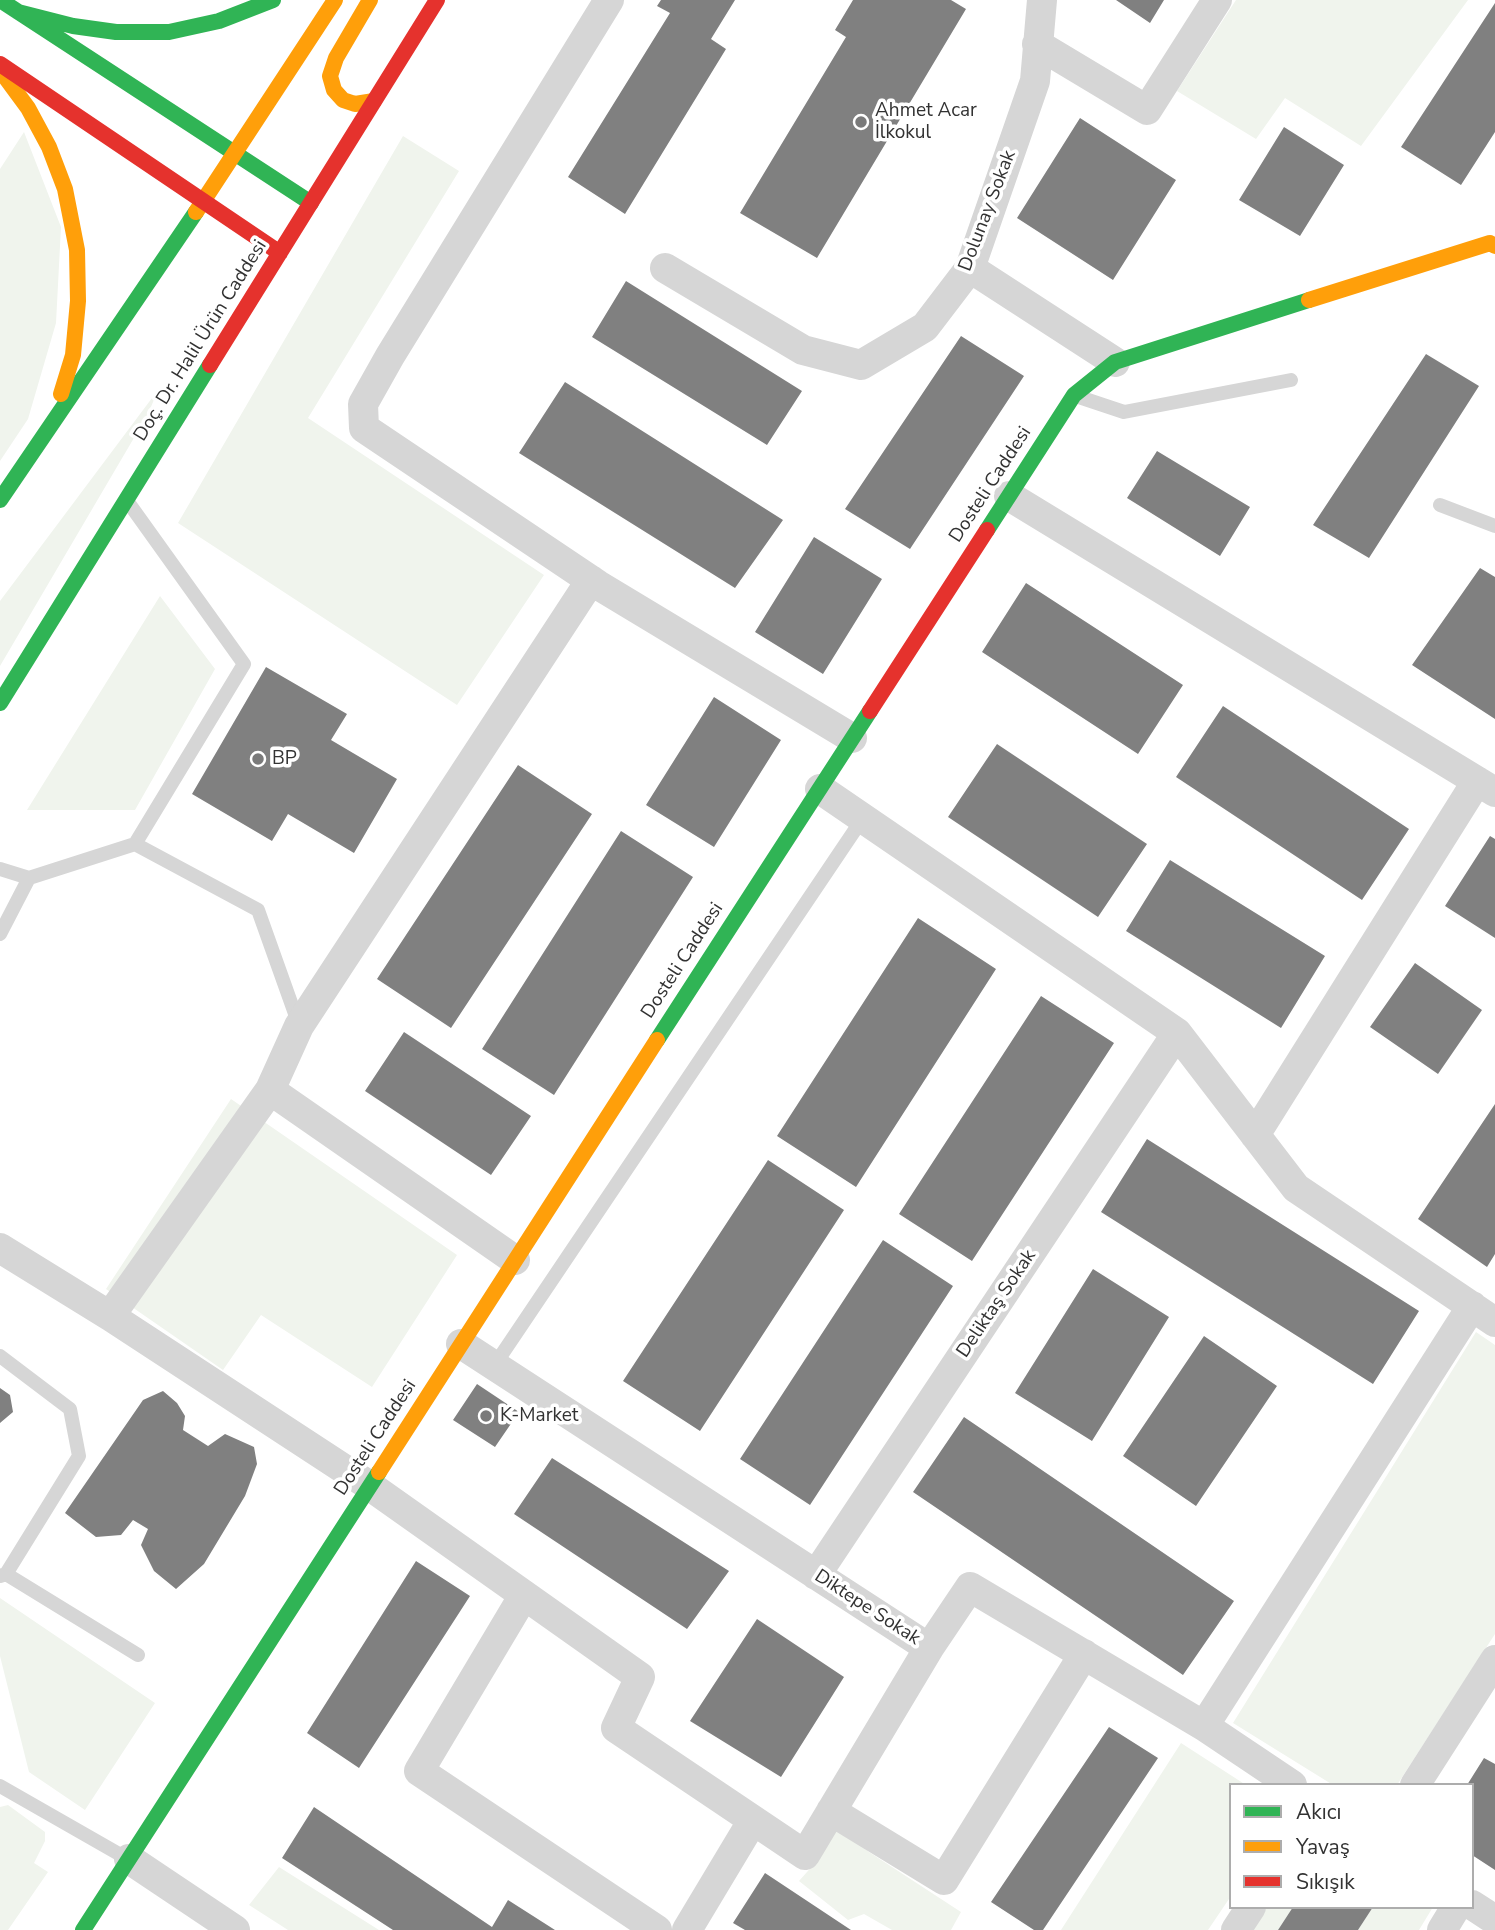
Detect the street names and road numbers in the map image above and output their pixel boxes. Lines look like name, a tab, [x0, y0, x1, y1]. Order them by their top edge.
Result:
street label: Dolunay Sokak	[954, 147, 1022, 275]
street label: Doç. Dr. Halil Ürün Caddesi	[130, 236, 272, 446]
street label: Dosteli Caddesi	[945, 423, 1037, 547]
street label: Dosteli Caddesi	[637, 899, 729, 1023]
street label: Deliktaş Sokak	[952, 1246, 1042, 1362]
street label: Dosteli Caddesi	[330, 1376, 422, 1500]
street label: Diktepe Sokak	[810, 1565, 924, 1651]

